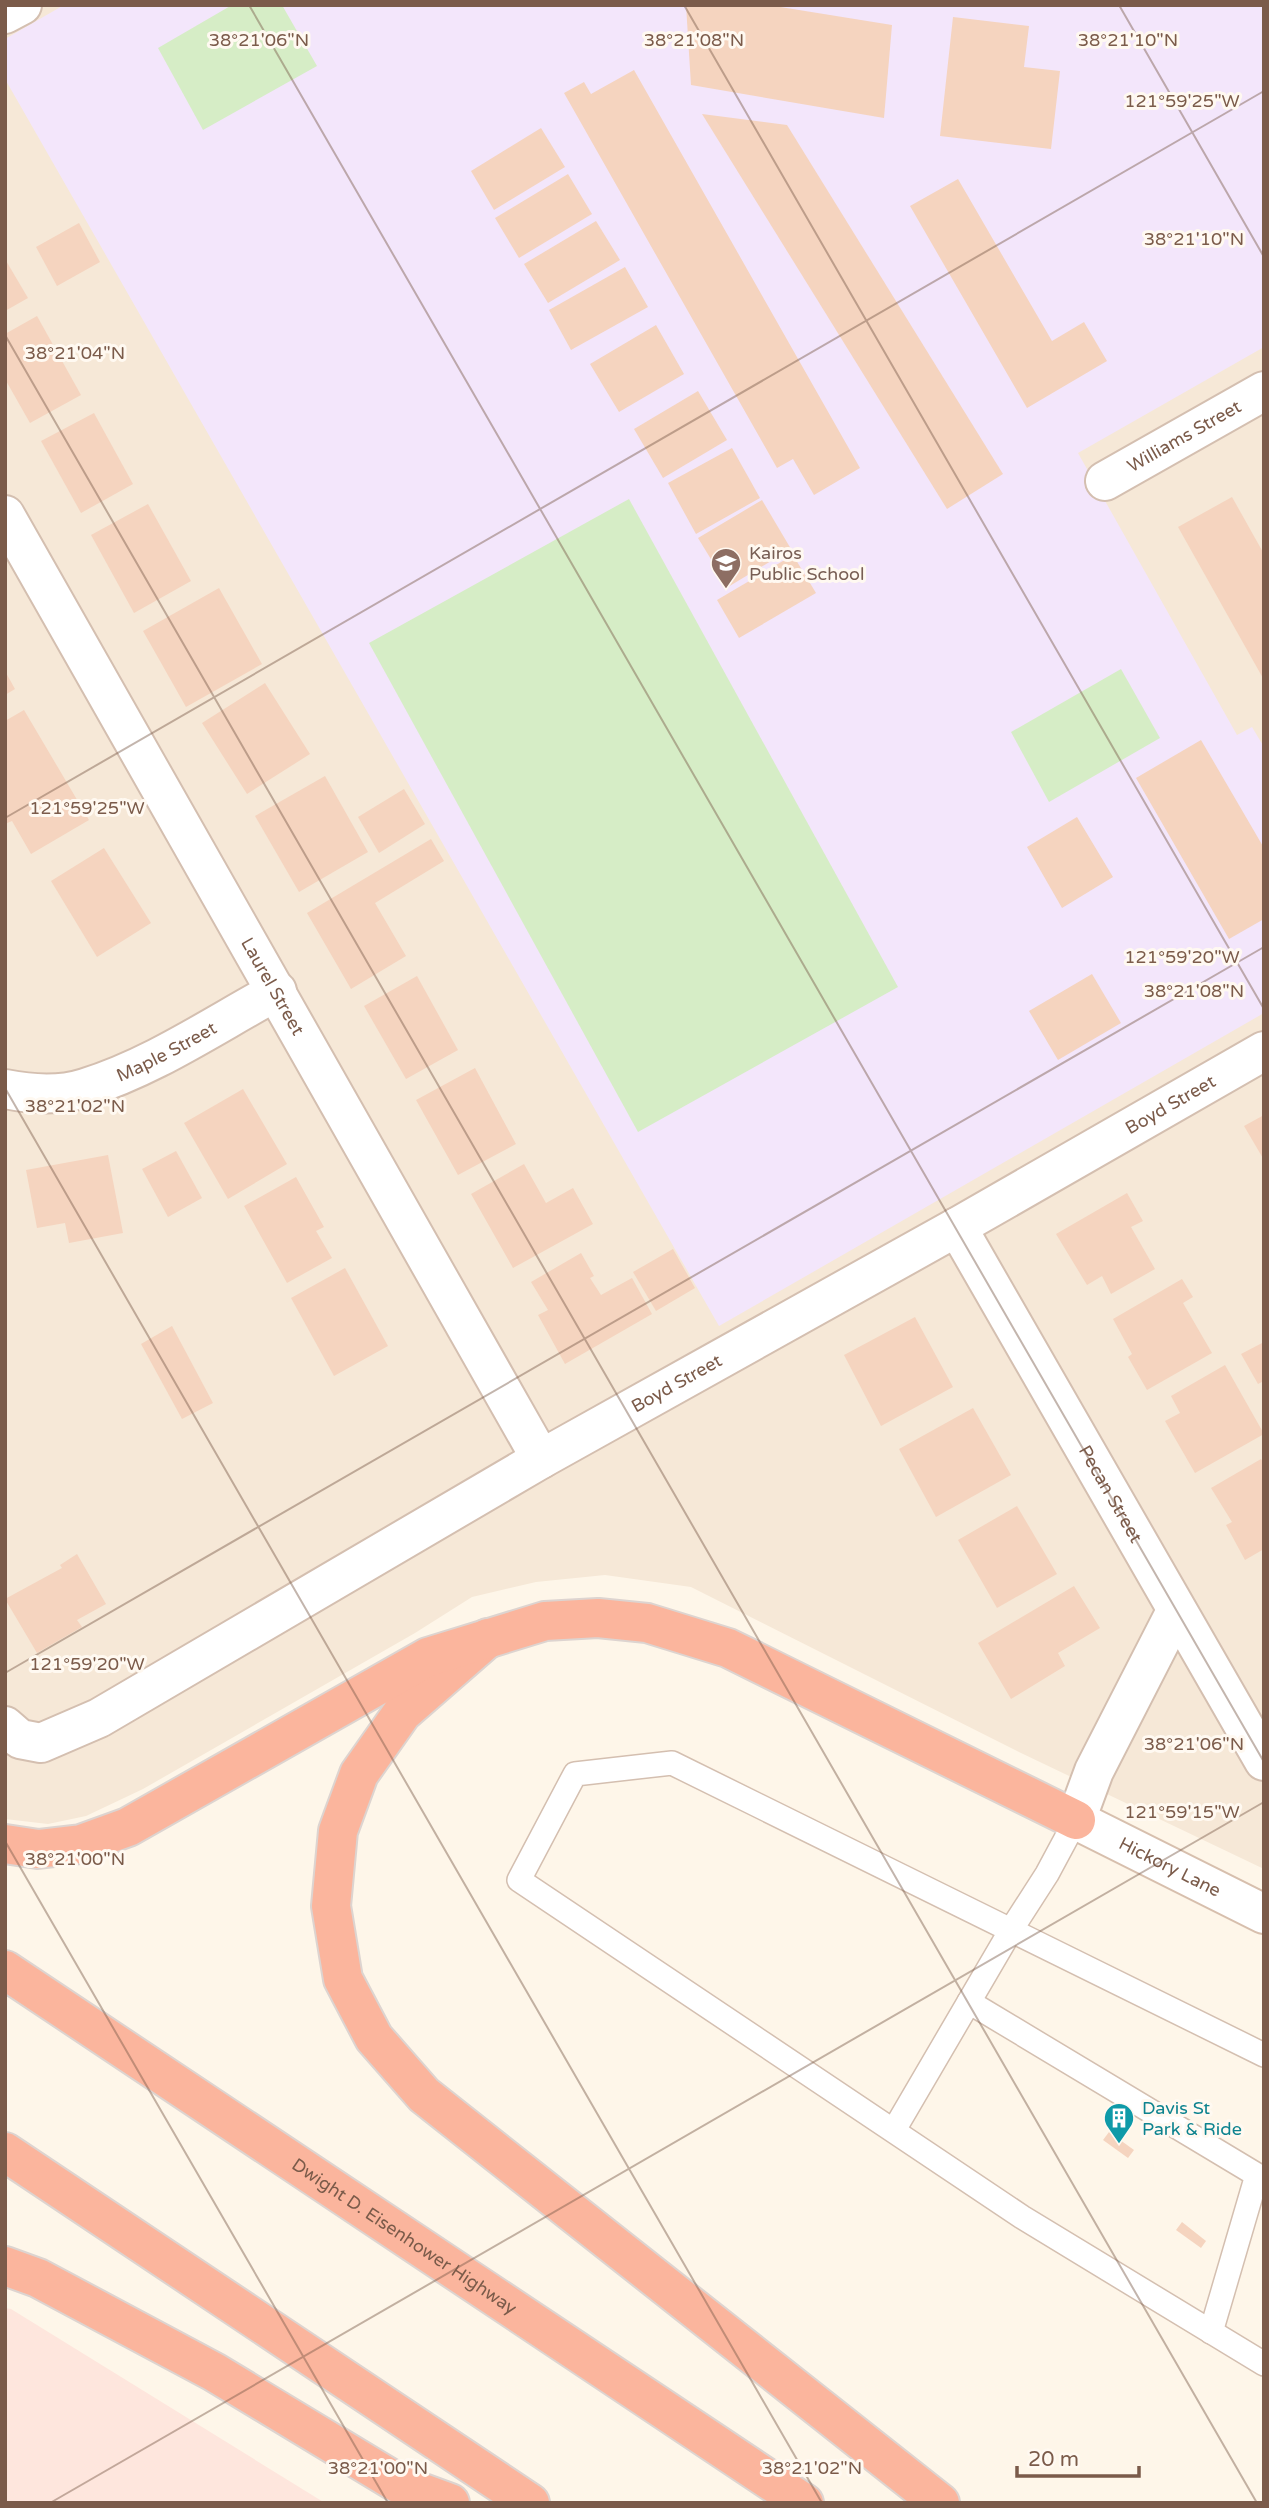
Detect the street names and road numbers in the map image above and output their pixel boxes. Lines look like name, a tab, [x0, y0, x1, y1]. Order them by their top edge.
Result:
street label: Williams Street	[1123, 395, 1245, 477]
street label: Laurel Street	[236, 934, 309, 1039]
street label: Maple Street	[113, 1017, 220, 1087]
street label: Boyd Street	[1121, 1070, 1220, 1139]
street label: Boyd Street	[627, 1349, 726, 1417]
street label: Pecan Street	[1074, 1441, 1147, 1547]
street label: Hickory Lane	[1115, 1832, 1225, 1902]
street label: Dwight D. Eisenhower Highway	[288, 2153, 521, 2319]

